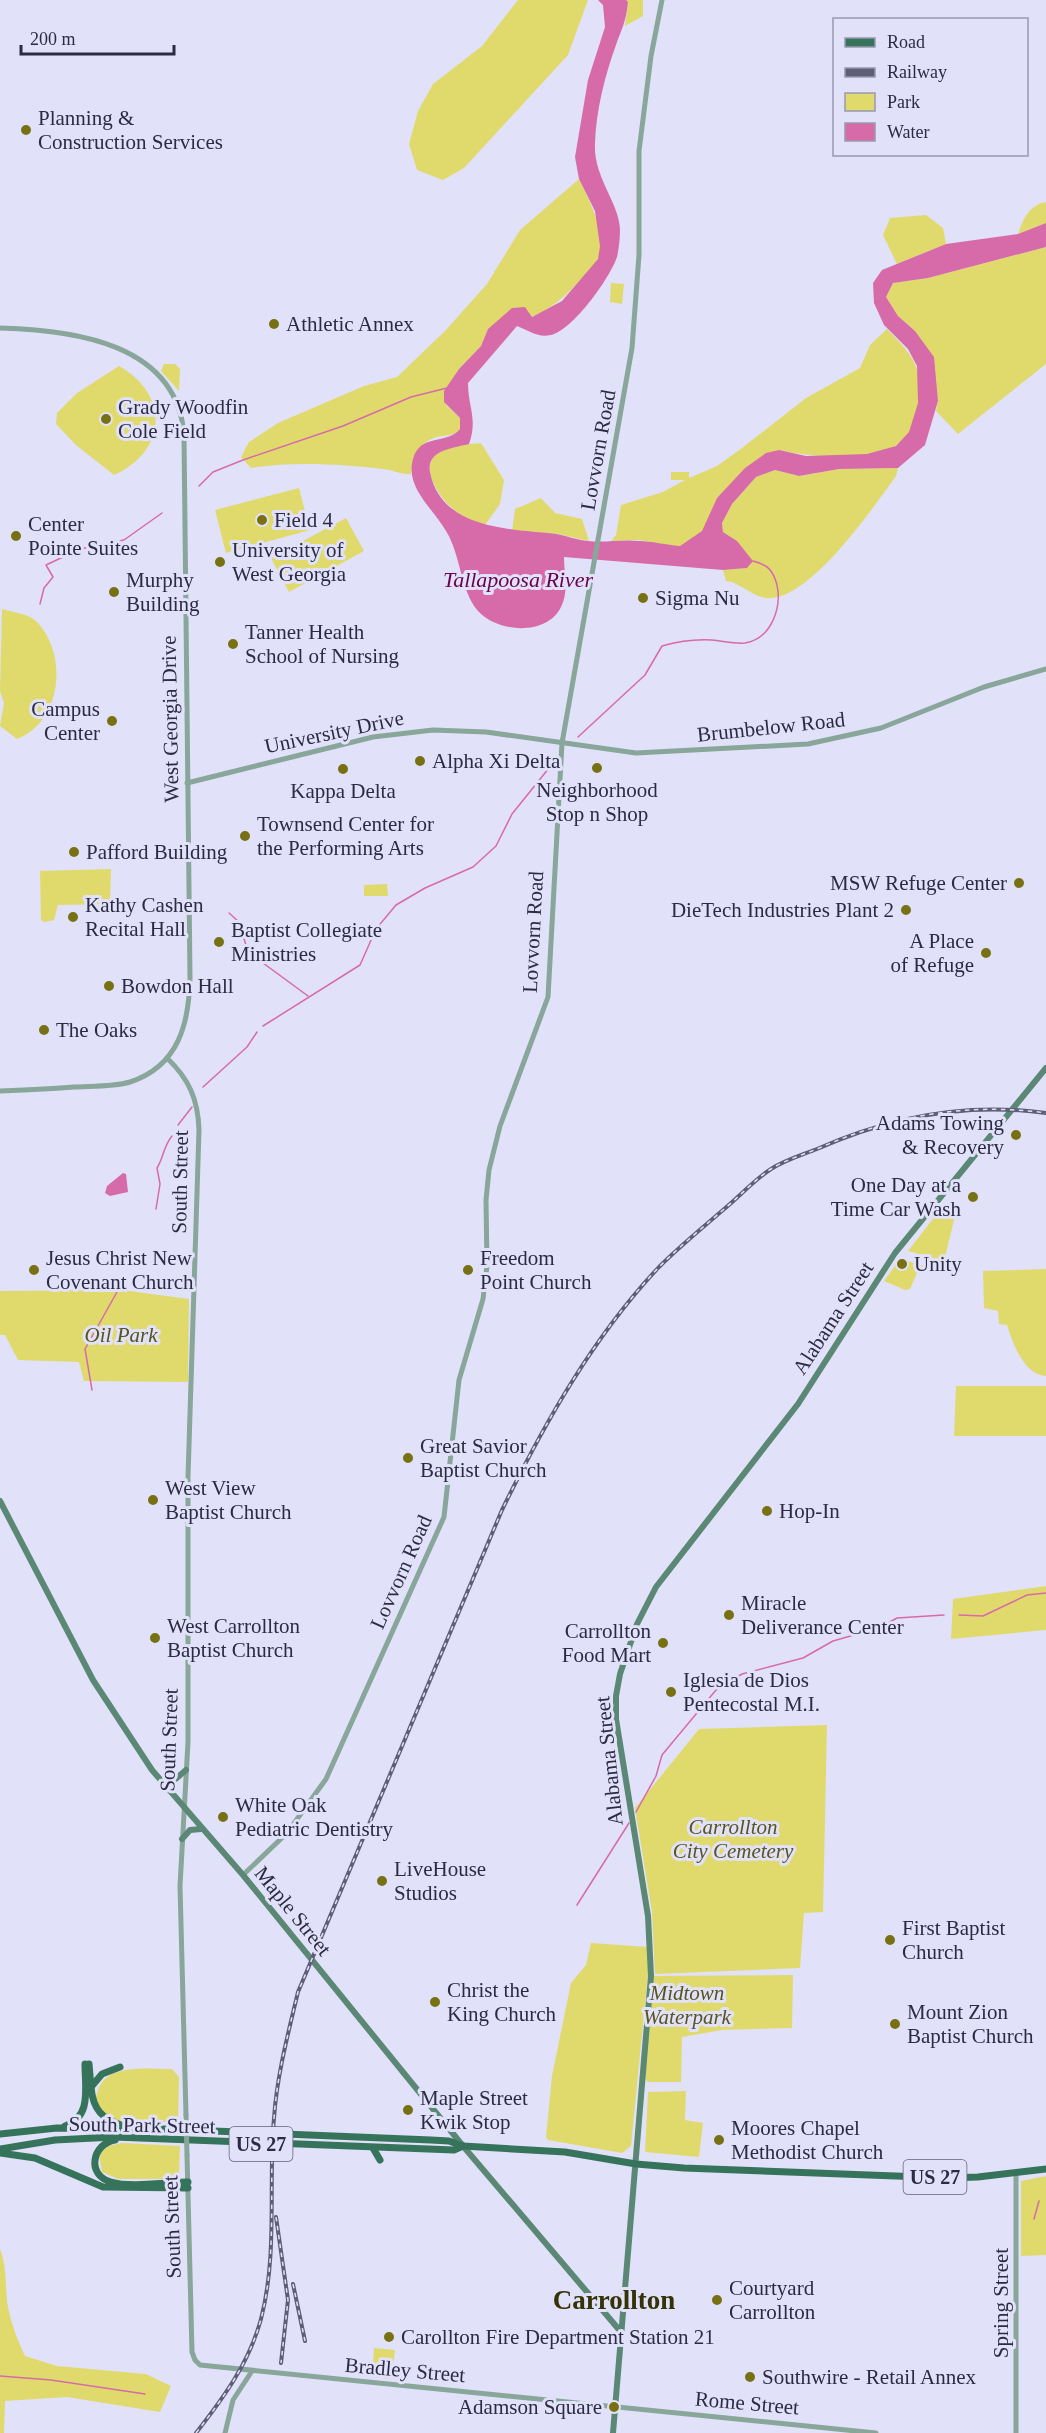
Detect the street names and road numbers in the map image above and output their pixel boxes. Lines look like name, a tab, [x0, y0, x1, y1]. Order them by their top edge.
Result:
street label: Lovvorn Road	[576, 387, 620, 512]
street label: West Georgia Drive	[157, 635, 183, 803]
street label: University Drive	[262, 706, 406, 758]
street label: Brumbelow Road	[696, 707, 847, 747]
street label: Lovvorn Road	[518, 870, 548, 993]
street label: South Street	[167, 1130, 193, 1234]
street label: Alabama Street	[788, 1257, 879, 1379]
street label: Lovvorn Road	[365, 1511, 437, 1633]
street label: South Street	[155, 1688, 183, 1792]
street label: Alabama Street	[590, 1695, 628, 1827]
street label: Maple Street	[250, 1862, 336, 1961]
street label: South Park Street	[68, 2112, 216, 2138]
road number: US 27	[230, 2127, 292, 2161]
road number: US 27	[904, 2160, 966, 2194]
street label: South Street	[158, 2175, 186, 2279]
street label: Spring Street	[989, 2248, 1013, 2358]
street label: Bradley Street	[344, 2353, 466, 2387]
street label: Rome Street	[694, 2386, 800, 2420]

